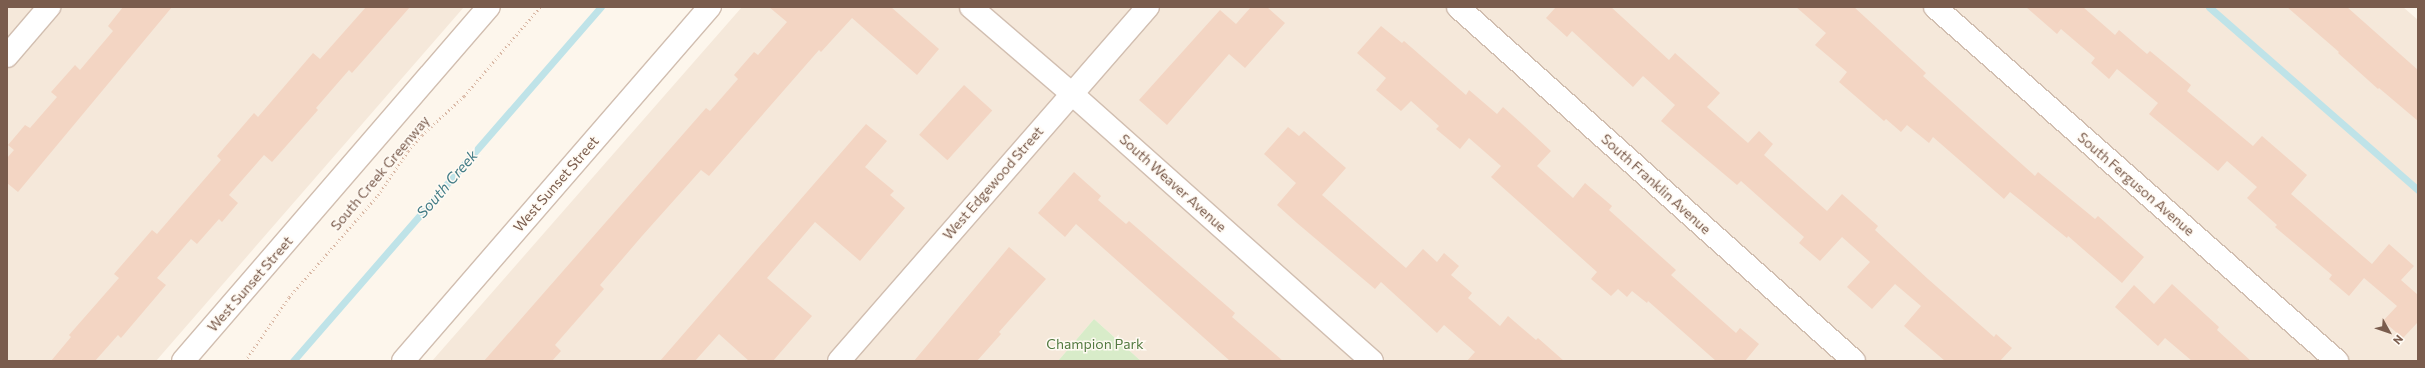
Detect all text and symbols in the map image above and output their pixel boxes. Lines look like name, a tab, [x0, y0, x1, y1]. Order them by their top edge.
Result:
street label: South Creek Greenway	[327, 112, 433, 234]
street label: West Edgewood Street	[939, 123, 1047, 243]
street label: South Ferguson Avenue	[2074, 129, 2198, 239]
street label: South Franklin Avenue	[1598, 130, 1714, 238]
street label: South Weaver Avenue	[1116, 131, 1230, 235]
street label: West Sunset Street	[510, 133, 602, 235]
water label: South Creek	[413, 147, 481, 221]
street label: West Sunset Street	[204, 233, 296, 335]
north arrow	[2369, 312, 2409, 352]
text: N	[2391, 333, 2406, 347]
park label: Champion Park	[1046, 336, 1144, 352]

